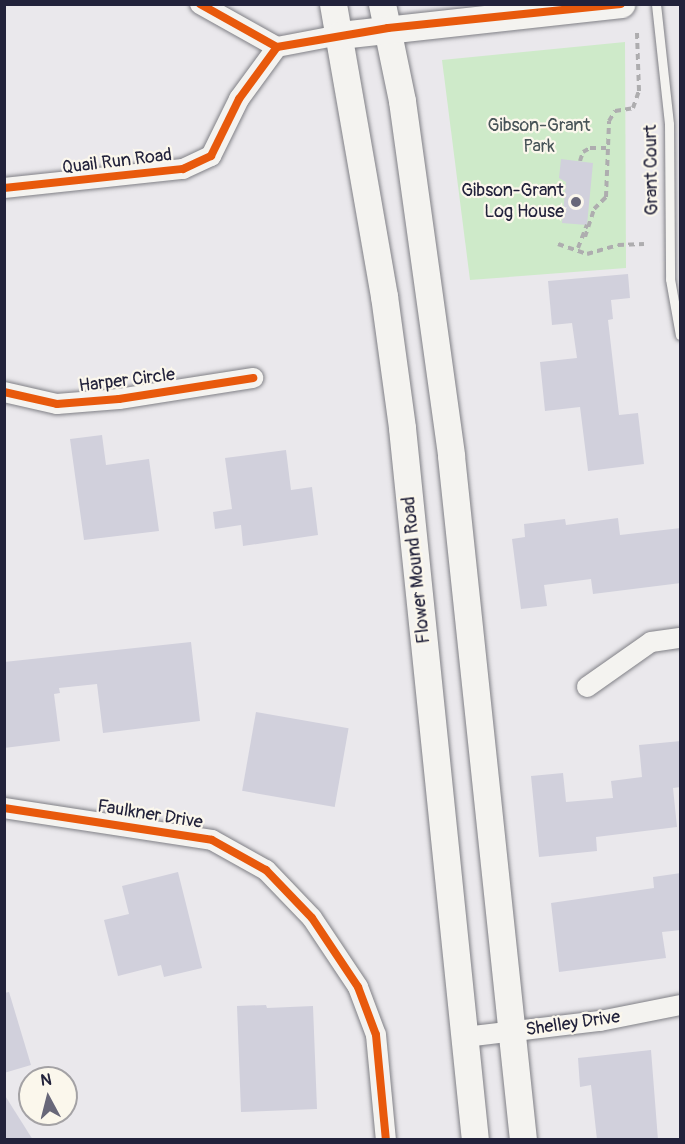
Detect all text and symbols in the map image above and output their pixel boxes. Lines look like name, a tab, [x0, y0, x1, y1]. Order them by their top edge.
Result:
park label: Gibson-Grant Park	[488, 116, 590, 158]
street label: Grant Court	[640, 124, 664, 216]
street label: Quail Run Road	[61, 145, 173, 179]
place label: Gibson-Grant Log House	[461, 181, 564, 224]
marker: Gibson-Grant Log House	[569, 195, 583, 209]
street label: Harper Circle	[78, 364, 176, 398]
street label: Flower Mound Road	[399, 495, 435, 645]
street label: Faulkner Drive	[96, 796, 204, 834]
street label: Shelley Drive	[524, 1007, 622, 1041]
north arrow	[18, 1066, 78, 1126]
text: N	[39, 1070, 53, 1091]

